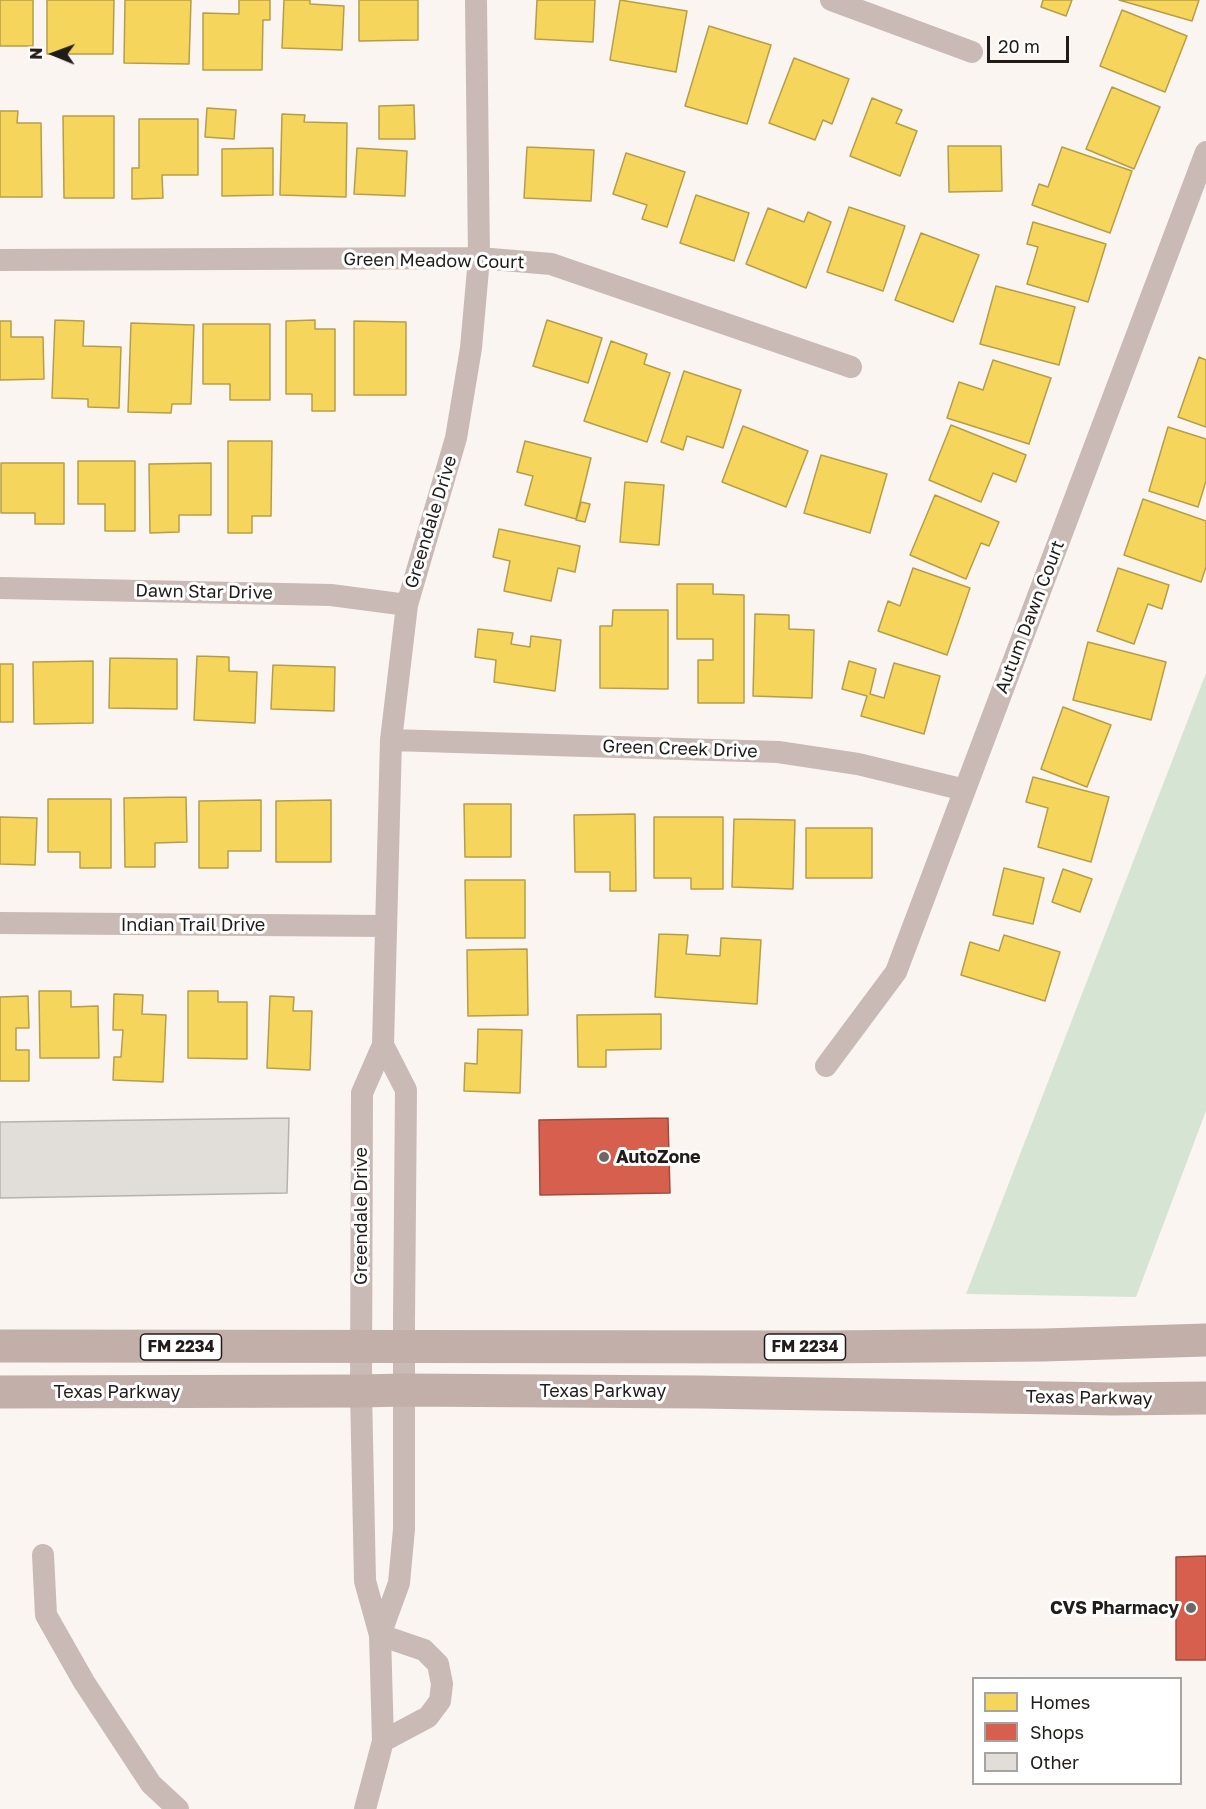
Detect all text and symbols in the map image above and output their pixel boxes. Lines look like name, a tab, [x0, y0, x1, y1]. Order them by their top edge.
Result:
north arrow	[24, 24, 84, 84]
scale bar	[990, 24, 1072, 62]
text: 20 m	[998, 35, 1040, 57]
text: N	[26, 47, 46, 60]
street label: Green Meadow Court	[343, 249, 525, 273]
street label: Greendale Drive	[401, 453, 461, 591]
street label: Autum Dawn Court	[991, 537, 1069, 697]
street label: Dawn Star Drive	[135, 580, 273, 604]
street label: Green Creek Drive	[602, 735, 758, 763]
street label: Indian Trail Drive	[121, 914, 265, 936]
place label: AutoZone	[616, 1146, 701, 1168]
street label: Greendale Drive	[350, 1147, 372, 1285]
marker: AutoZone	[597, 1150, 611, 1164]
road number: FM 2234	[140, 1334, 222, 1360]
road number: FM 2234	[764, 1334, 846, 1360]
street label: Texas Parkway	[540, 1380, 666, 1402]
street label: Texas Parkway	[54, 1381, 180, 1403]
street label: Texas Parkway	[1025, 1386, 1153, 1410]
place label: CVS Pharmacy	[1050, 1597, 1179, 1619]
marker: CVS Pharmacy	[1184, 1601, 1198, 1615]
legend	[972, 1677, 1182, 1785]
text: Homes	[1030, 1691, 1090, 1713]
text: Shops	[1030, 1721, 1084, 1743]
text: Other	[1030, 1751, 1079, 1773]

